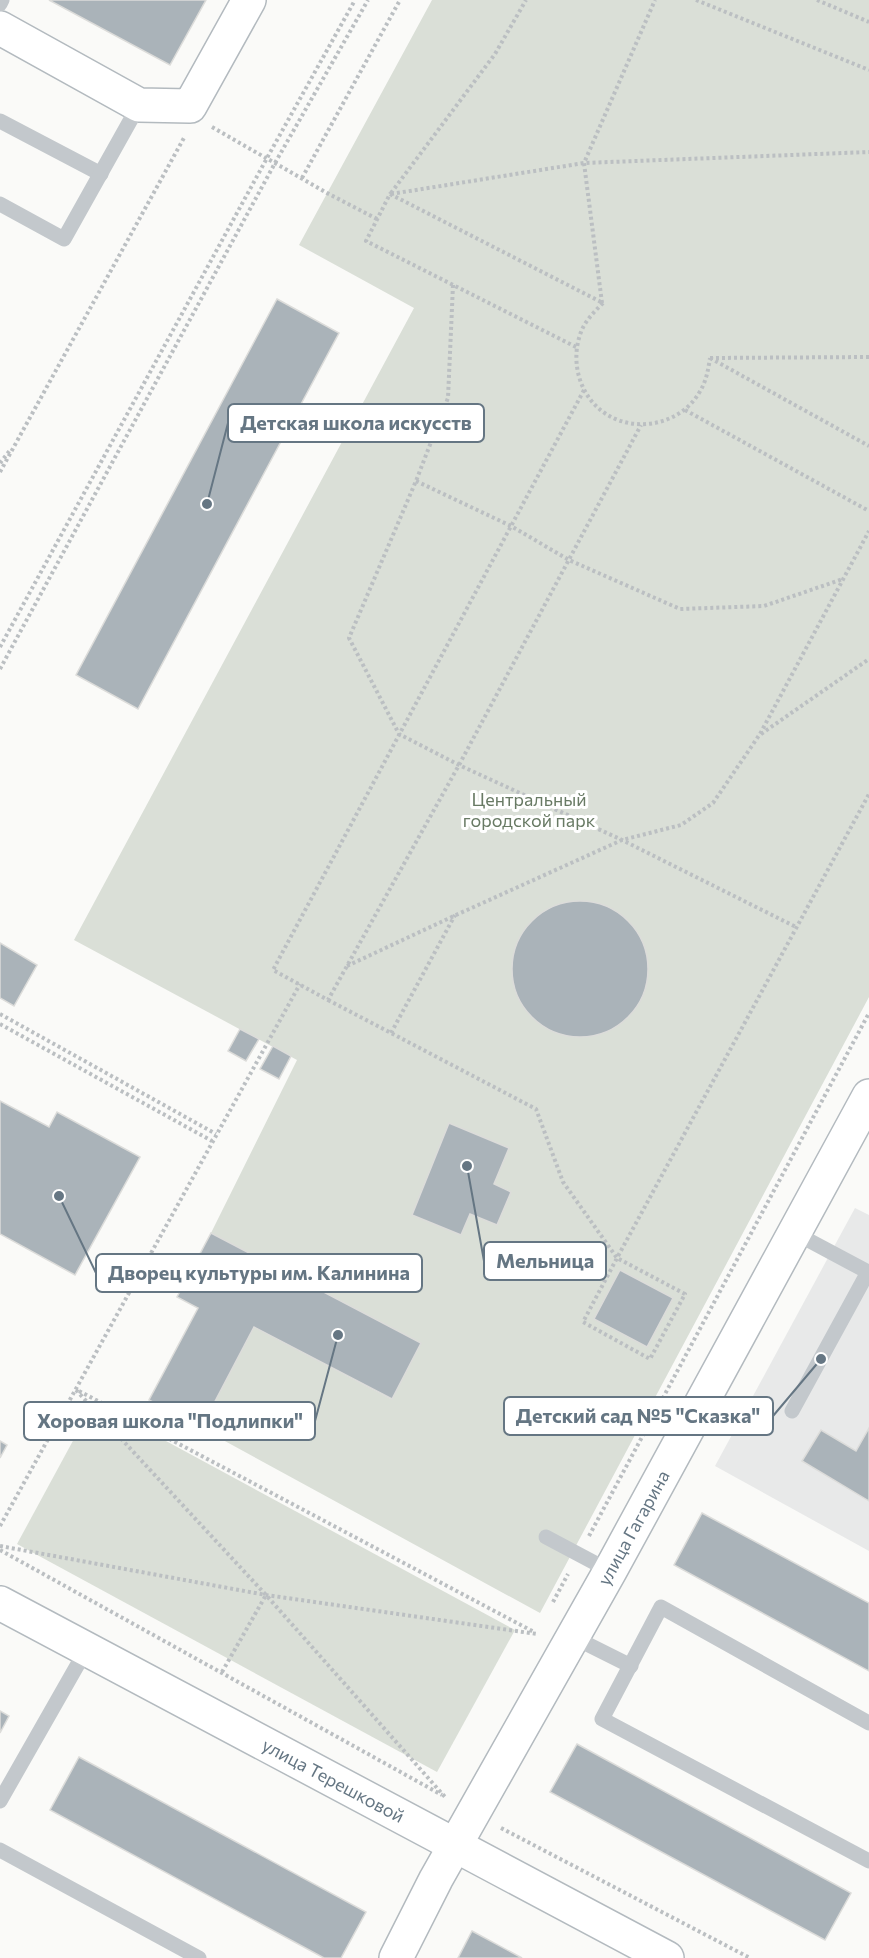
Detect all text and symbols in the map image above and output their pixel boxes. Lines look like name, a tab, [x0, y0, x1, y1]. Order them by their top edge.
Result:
callout: Детская школа искусств	[228, 404, 484, 442]
text: Детская школа искусств	[240, 410, 472, 434]
park label: Центральный городской парк	[463, 788, 596, 831]
callout: Мельница	[484, 1242, 606, 1280]
text: Мельница	[496, 1248, 594, 1272]
callout: Дворец культуры им. Калинина	[96, 1254, 422, 1292]
text: Дворец культуры им. Калинина	[108, 1260, 410, 1284]
callout: Детский сад №5 "Сказка"	[504, 1397, 773, 1435]
callout: Хоровая школа "Подлипки"	[24, 1402, 315, 1440]
text: Детский сад №5 "Сказка"	[516, 1403, 760, 1427]
text: Хоровая школа "Подлипки"	[37, 1408, 303, 1432]
street label: улица Гагарина	[592, 1466, 674, 1589]
street label: улица Терешковой	[259, 1733, 408, 1827]

